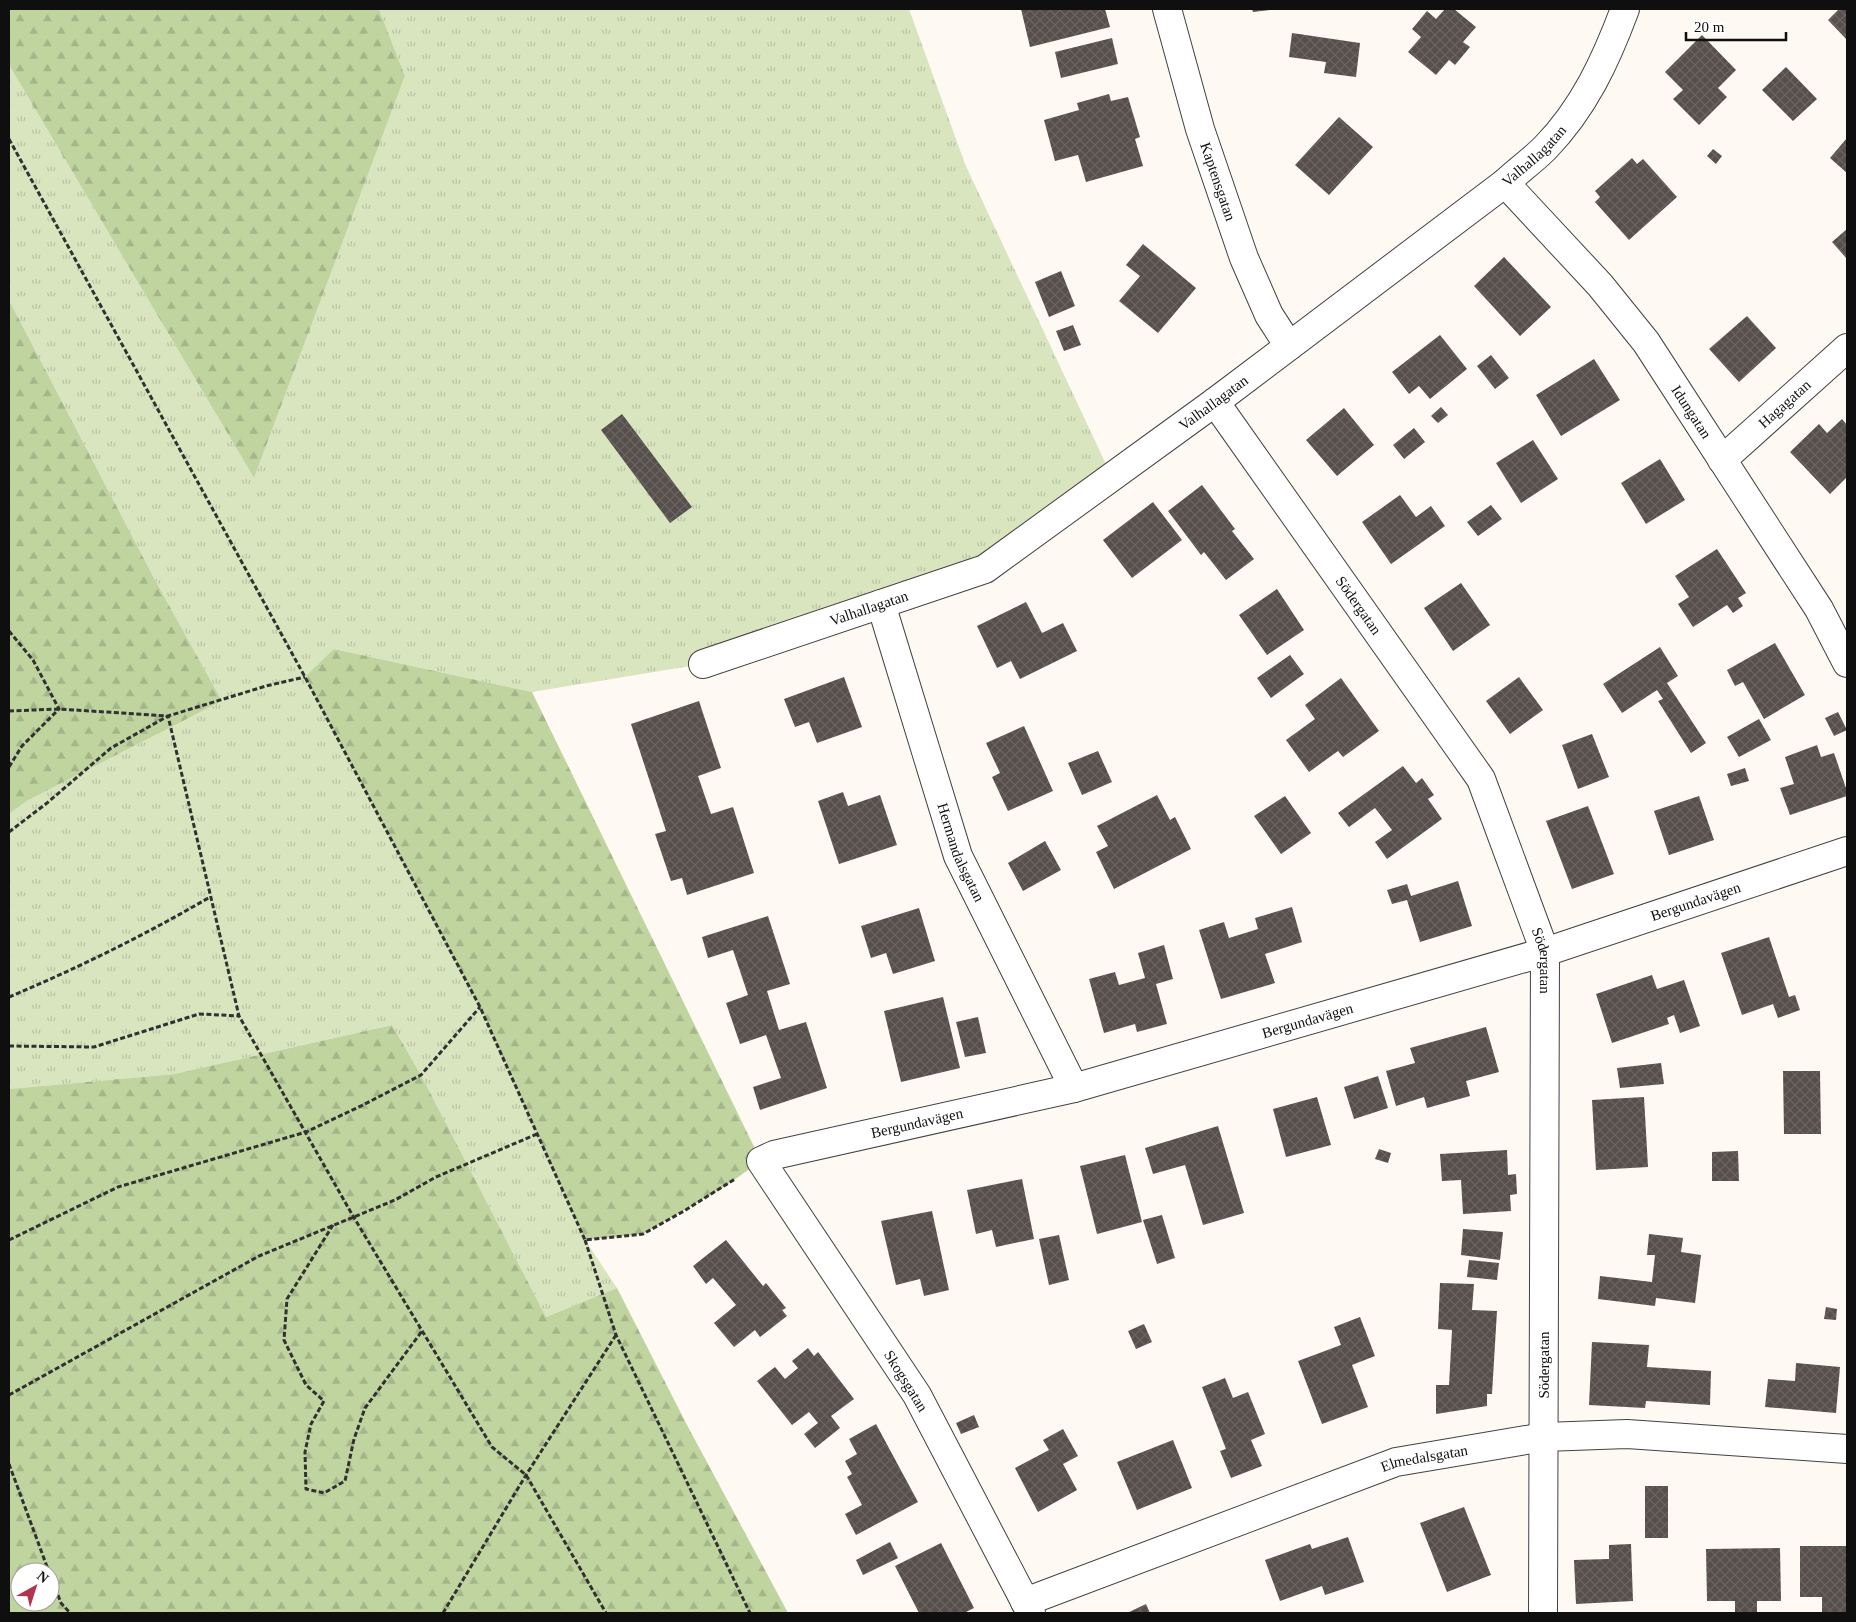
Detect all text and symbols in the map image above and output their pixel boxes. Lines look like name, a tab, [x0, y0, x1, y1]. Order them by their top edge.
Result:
scale bar	[1686, 10, 1786, 42]
text: 20 m	[1694, 19, 1725, 35]
street label: Valhallagatan	[1499, 122, 1570, 190]
street label: Kaptensgatan	[1197, 140, 1239, 223]
street label: Valhallagatan	[1176, 372, 1251, 434]
street label: Hagagatan	[1755, 376, 1814, 431]
street label: Idungatan	[1668, 382, 1715, 442]
street label: Södergatan	[1333, 573, 1385, 638]
street label: Valhallagatan	[828, 587, 911, 629]
street label: Hermandalsgatan	[934, 801, 988, 905]
street label: Bergundavägen	[1649, 879, 1743, 924]
street label: Södergatan	[1529, 925, 1553, 994]
street label: Bergundavägen	[1260, 1000, 1355, 1041]
street label: Bergundavägen	[869, 1105, 965, 1141]
street label: Södergatan	[1536, 1331, 1552, 1399]
street label: Skogsgatan	[881, 1347, 931, 1415]
street label: Elmedalsgatan	[1378, 1442, 1469, 1475]
north arrow	[10, 1562, 60, 1612]
text: N	[34, 1568, 52, 1586]

